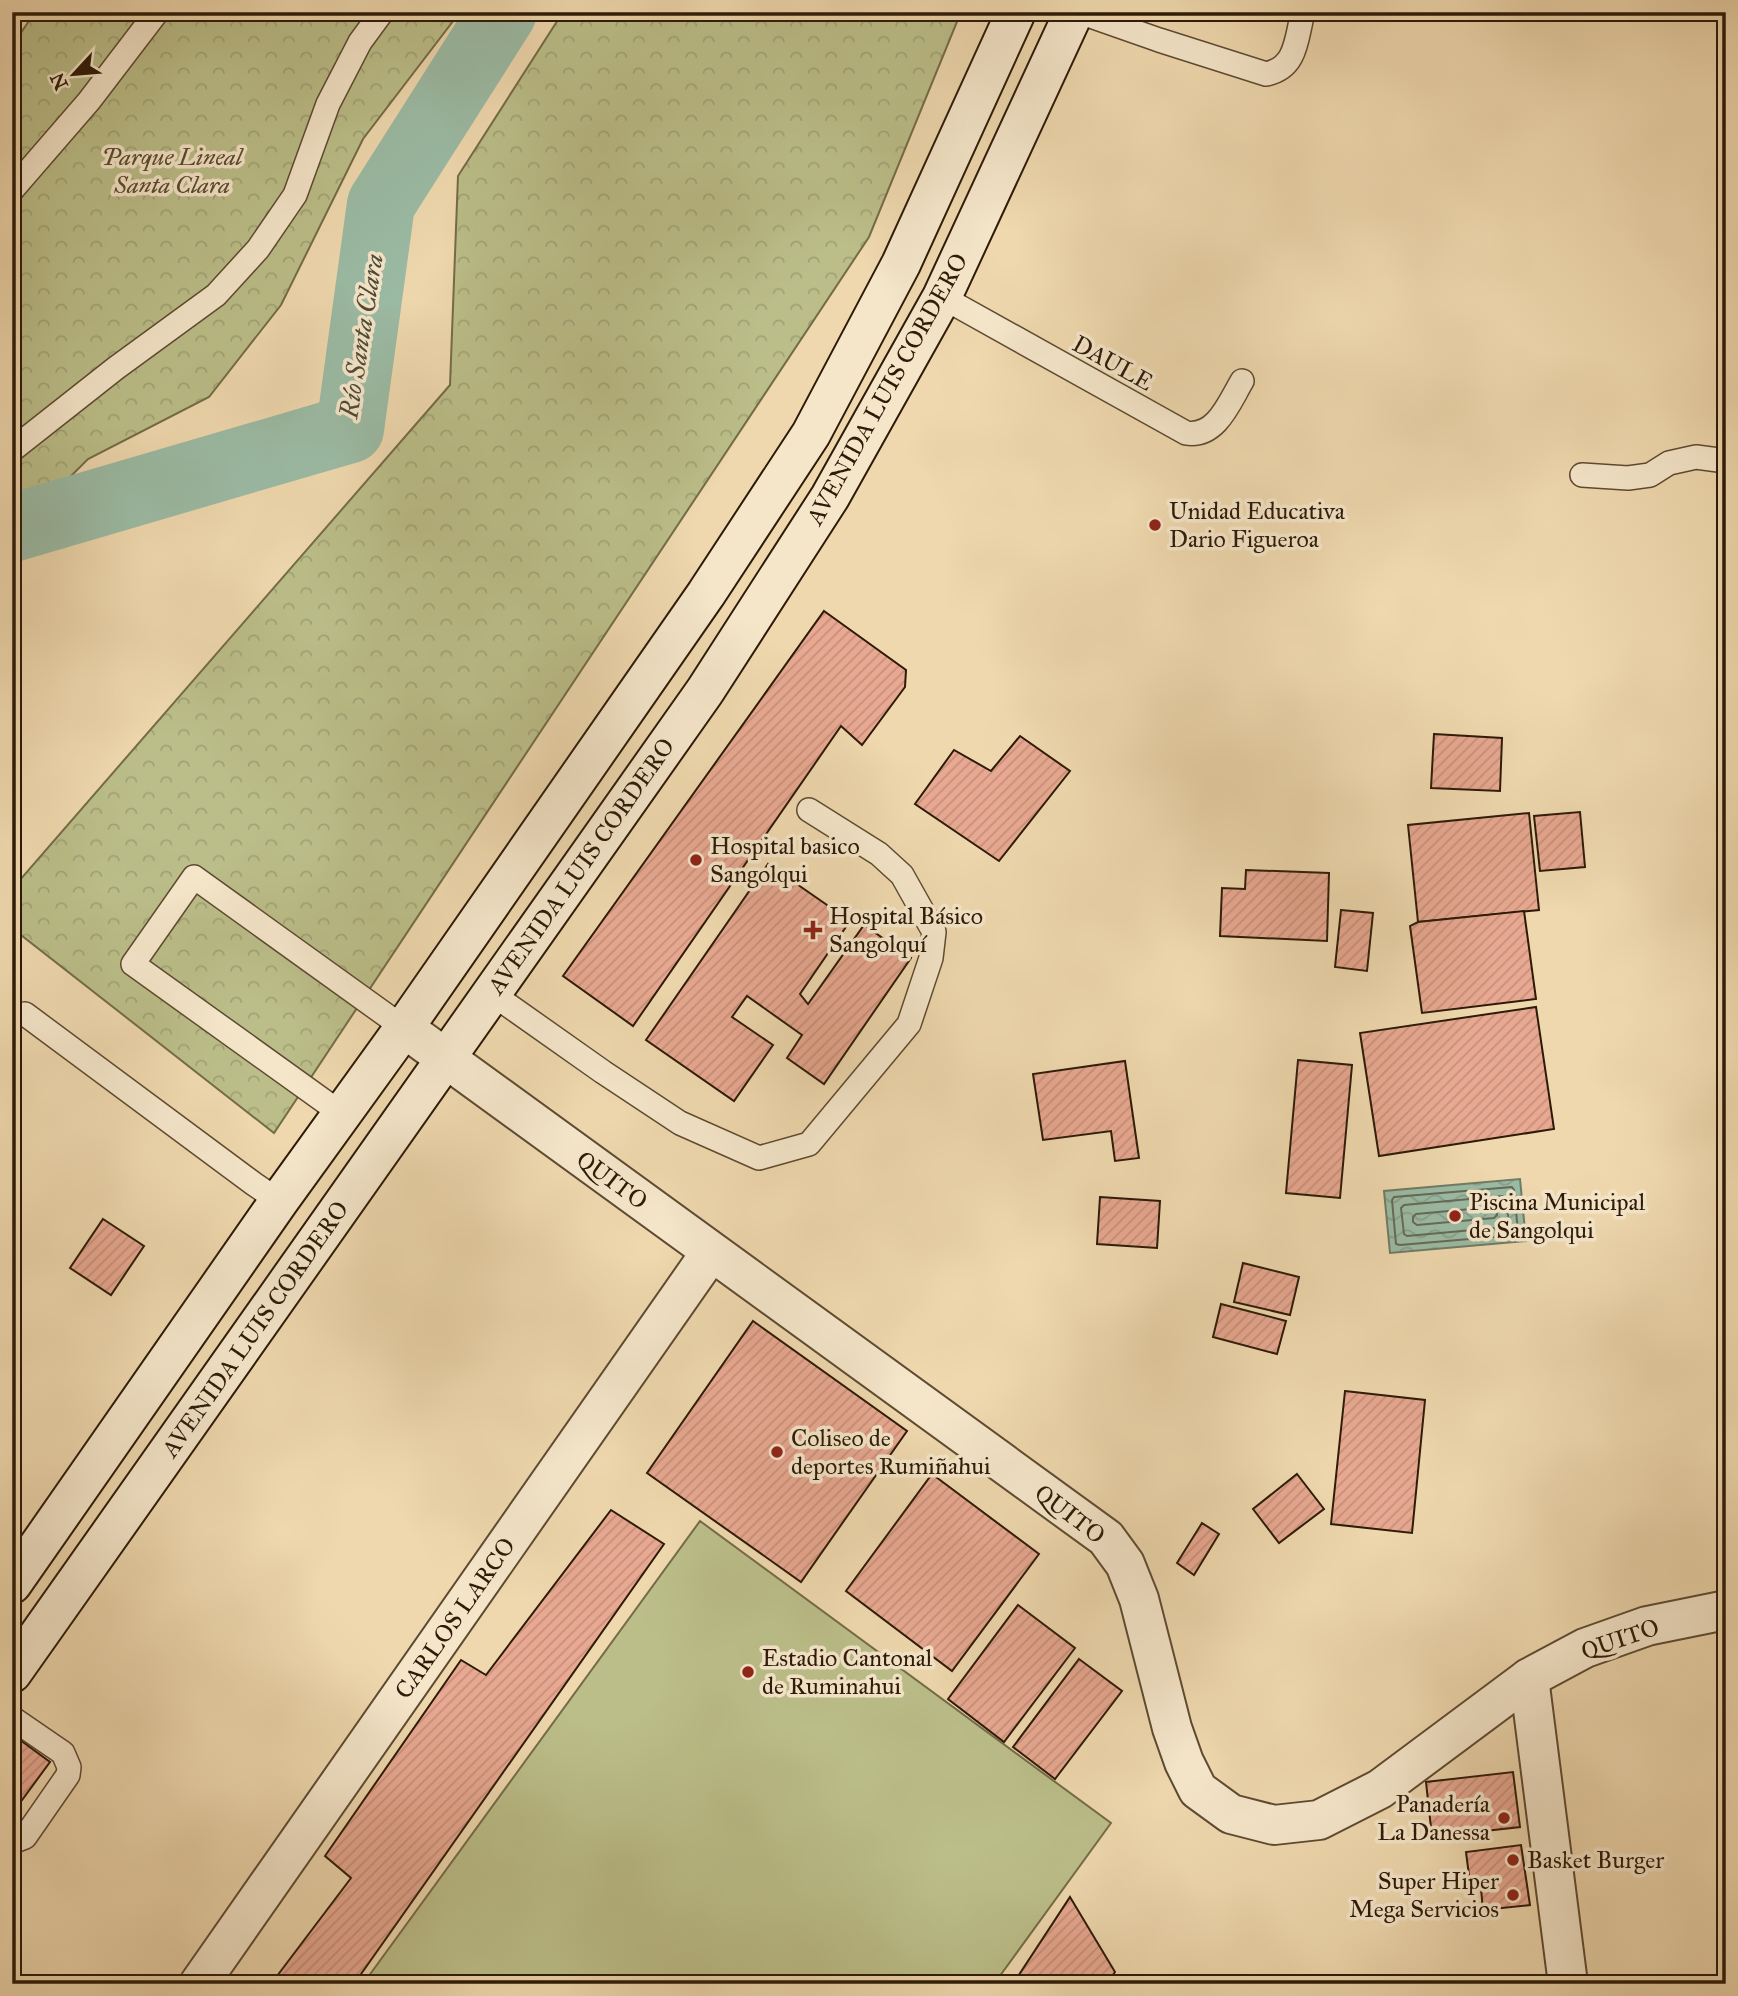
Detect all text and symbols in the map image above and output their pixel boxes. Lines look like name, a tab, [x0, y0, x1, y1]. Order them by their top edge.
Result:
north arrow	[38, 38, 108, 108]
text: N	[45, 69, 73, 94]
park label: Parque Lineal Santa Clara	[102, 142, 245, 200]
street label: AVENIDA LUIS CORDERO	[799, 248, 974, 531]
water label: Río Santa Clara	[332, 251, 390, 422]
street label: DAULE	[1067, 329, 1159, 397]
place label: Unidad Educativa Dario Figueroa	[1169, 496, 1346, 554]
marker: Unidad Educativa Dario Figueroa	[1147, 517, 1163, 533]
street label: AVENIDA LUIS CORDERO	[480, 732, 681, 1001]
place label: Hospital basico Sangolqui	[710, 831, 860, 889]
marker: Hospital basico Sangolqui	[688, 852, 704, 868]
place label: Hospital Básico Sangolquí	[829, 901, 983, 959]
marker: Hospital Básico Sangolquí	[803, 920, 823, 940]
street label: QUITO	[571, 1144, 653, 1216]
place label: Piscina Municipal de Sangolqui	[1469, 1187, 1646, 1245]
street label: AVENIDA LUIS CORDERO	[154, 1195, 355, 1464]
marker: Piscina Municipal de Sangolqui	[1447, 1208, 1463, 1224]
place label: Coliseo de deportes Rumiñahui	[791, 1423, 991, 1481]
marker: Coliseo de deportes Rumiñahui	[769, 1444, 785, 1460]
street label: QUITO	[1029, 1478, 1111, 1550]
street label: CARLOS LARCO	[388, 1532, 522, 1704]
street label: QUITO	[1577, 1612, 1663, 1666]
place label: Estadio Cantonal de Ruminahui	[762, 1643, 933, 1701]
marker: Estadio Cantonal de Ruminahui	[740, 1664, 756, 1680]
place label: Panadería La Danessa	[1377, 1789, 1491, 1847]
marker: Panadería La Danessa	[1496, 1810, 1512, 1826]
place label: Basket Burger	[1527, 1845, 1664, 1875]
marker: Basket Burger	[1505, 1852, 1521, 1868]
place label: Super Hiper Mega Servicios	[1349, 1866, 1499, 1924]
marker: Super Hiper Mega Servicios	[1505, 1887, 1521, 1903]

